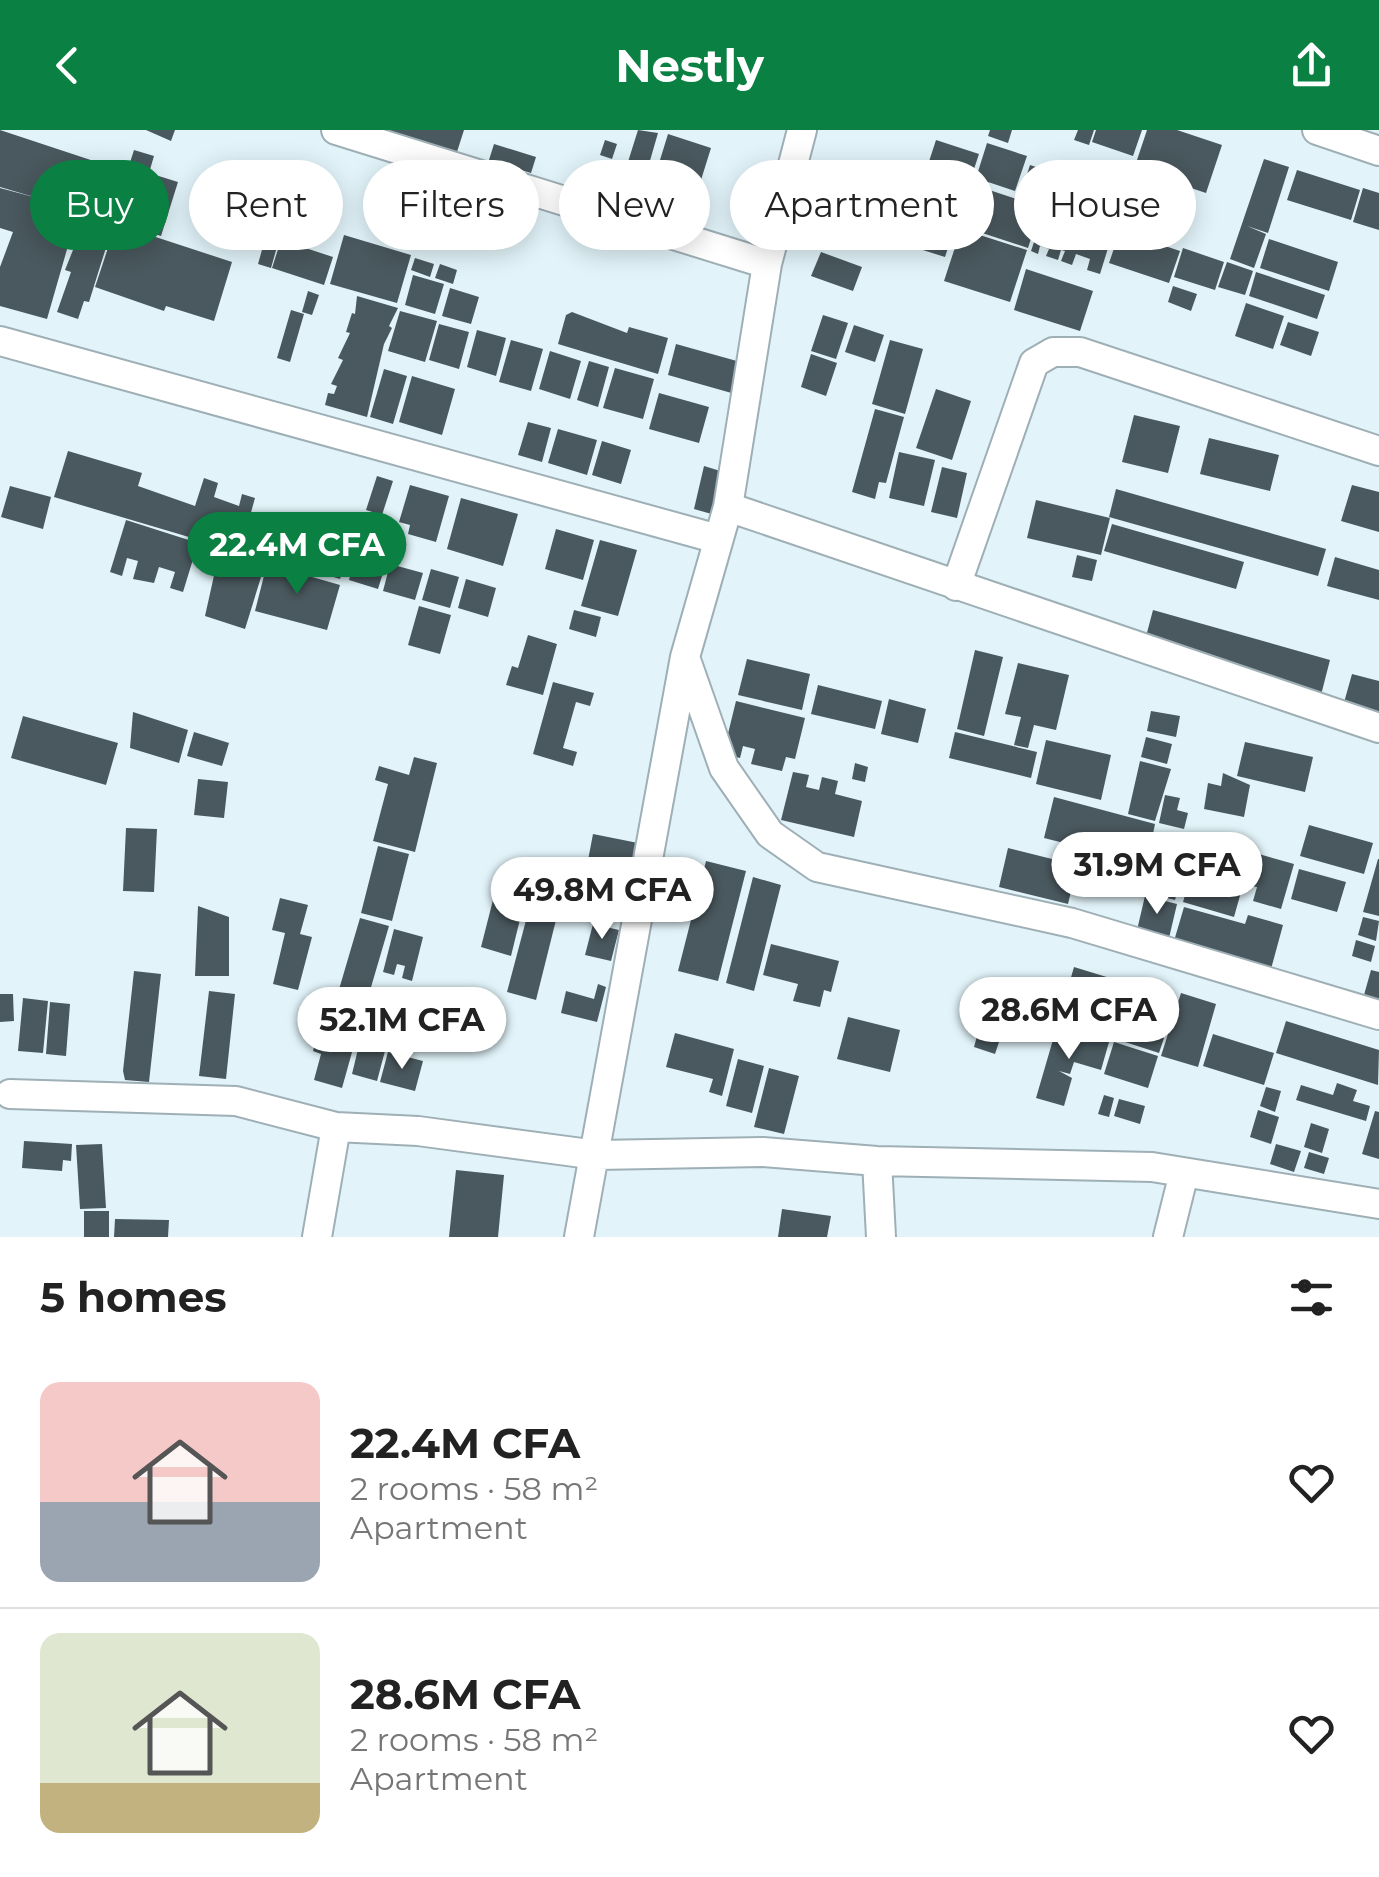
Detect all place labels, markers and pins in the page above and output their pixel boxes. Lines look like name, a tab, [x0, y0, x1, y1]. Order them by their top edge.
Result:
pin: 22.4M CFA	[183, 512, 411, 597]
pin: 31.9M CFA	[1043, 832, 1271, 917]
pin: 49.8M CFA	[488, 857, 716, 942]
pin: 28.6M CFA	[955, 977, 1183, 1062]
pin: 52.1M CFA	[288, 987, 516, 1072]

